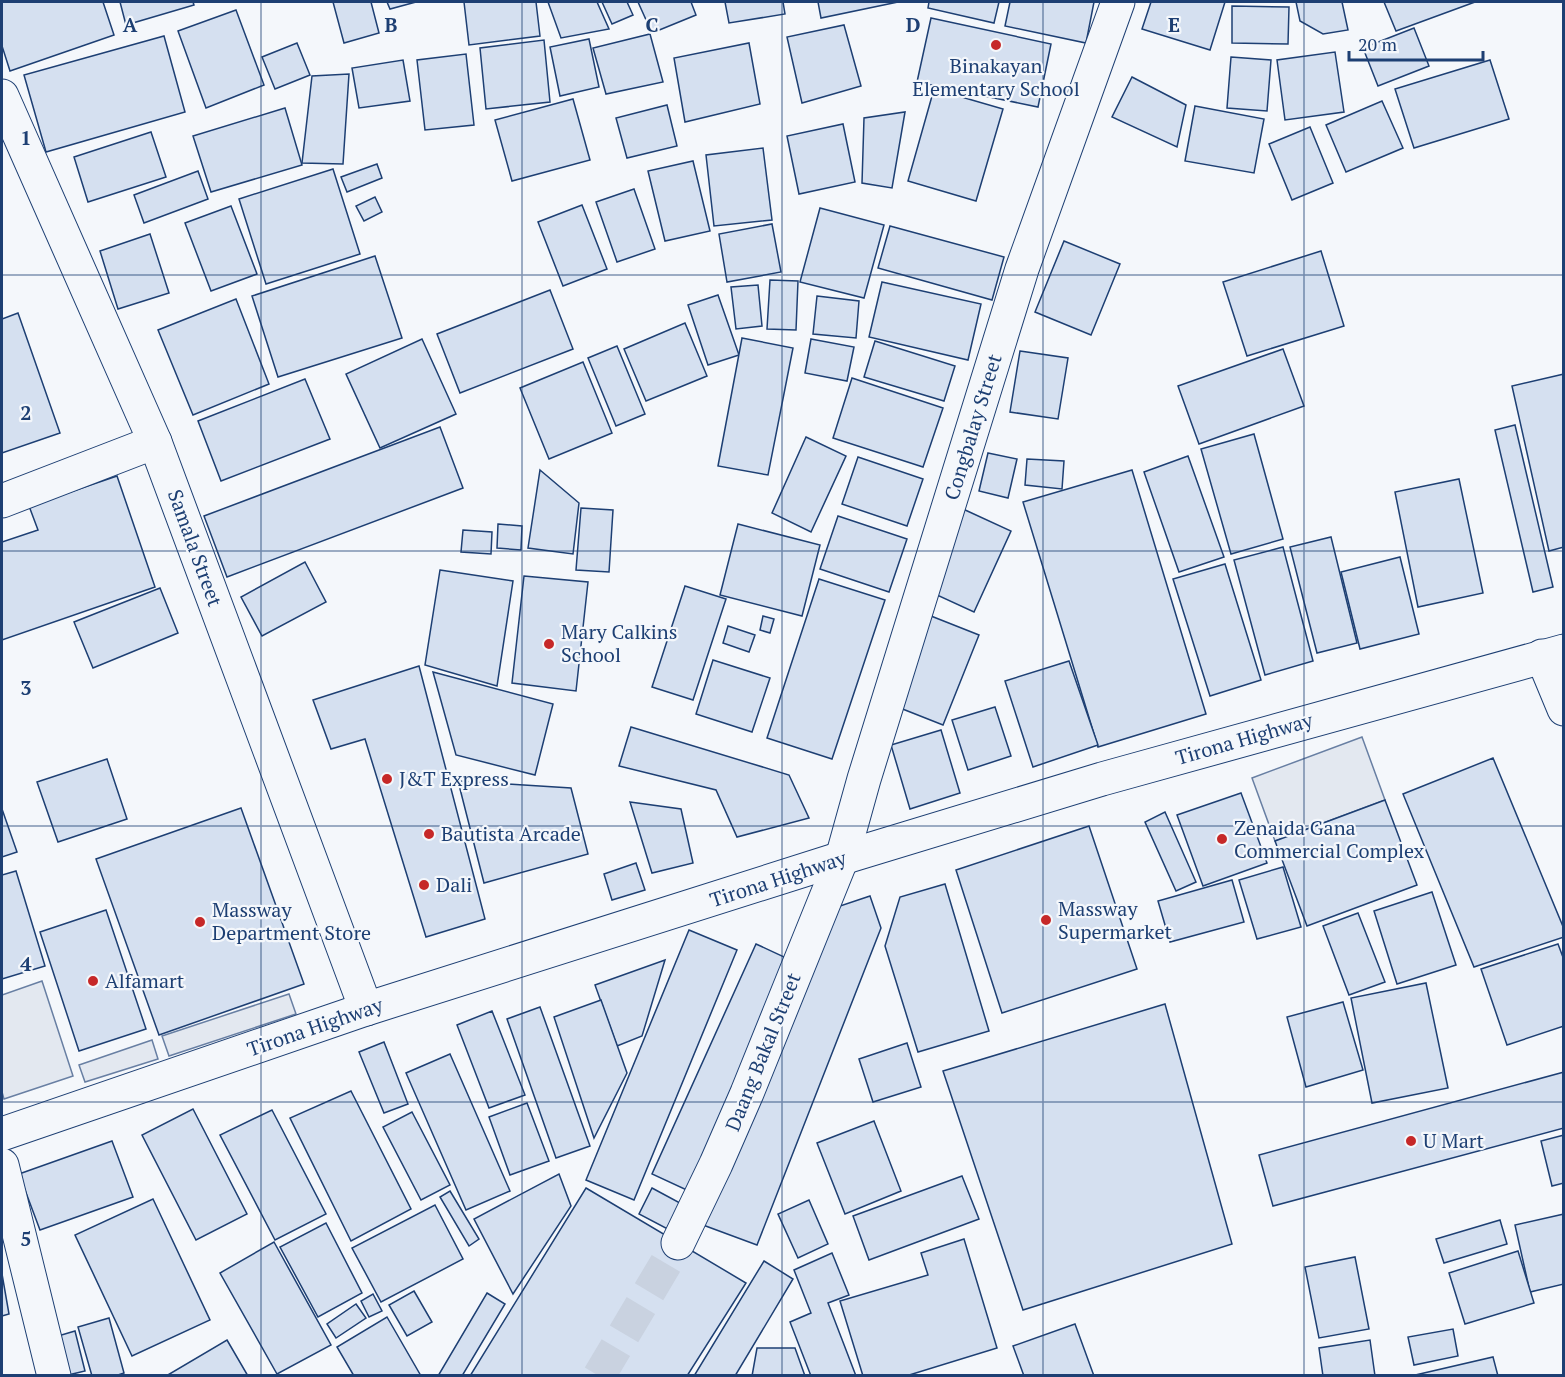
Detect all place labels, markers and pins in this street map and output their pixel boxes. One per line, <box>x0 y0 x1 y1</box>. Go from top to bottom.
marker: Binakayan Elementary School <box>989 38 1003 52</box>
place label: Binakayan Elementary School <box>912 52 1080 102</box>
place label: Mary Calkins School <box>561 618 677 668</box>
marker: Mary Calkins School <box>542 637 556 651</box>
place label: J&T Express <box>399 765 509 792</box>
marker: J&T Express <box>380 772 394 786</box>
place label: Zenaida Gana Commercial Complex <box>1234 814 1425 864</box>
place label: Bautista Arcade <box>441 820 581 847</box>
marker: Bautista Arcade <box>422 827 436 841</box>
marker: Zenaida Gana Commercial Complex <box>1215 832 1229 846</box>
place label: Dali <box>436 871 472 898</box>
marker: Dali <box>417 878 431 892</box>
place label: Massway Supermarket <box>1058 895 1172 945</box>
place label: Massway Department Store <box>212 896 371 946</box>
marker: Massway Supermarket <box>1039 913 1053 927</box>
marker: Massway Department Store <box>193 915 207 929</box>
place label: Alfamart <box>105 967 185 994</box>
marker: Alfamart <box>86 974 100 988</box>
place label: U Mart <box>1423 1127 1484 1154</box>
marker: U Mart <box>1404 1134 1418 1148</box>

